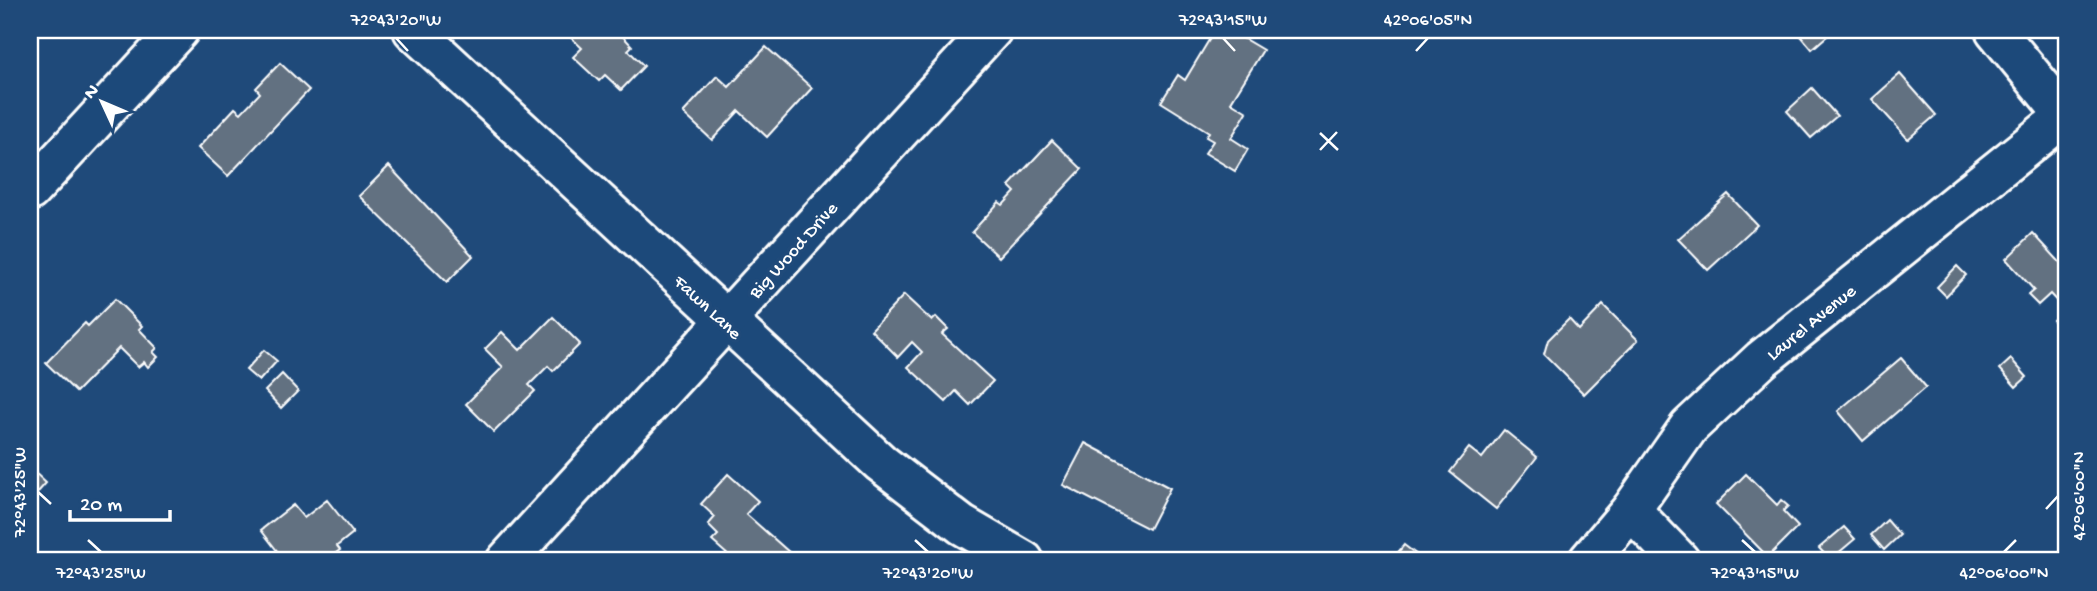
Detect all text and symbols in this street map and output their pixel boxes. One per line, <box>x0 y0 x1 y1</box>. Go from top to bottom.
text: 72°43'20"W <box>350 11 441 32</box>
text: 72°43'15"W <box>1178 11 1267 32</box>
text: 42°06'05"N <box>1384 11 1472 32</box>
north arrow <box>66 66 136 136</box>
text: N <box>80 80 105 105</box>
street label: Big Wood Drive <box>745 198 844 305</box>
street label: Fawn Lane <box>667 271 746 346</box>
street label: Laurel Avenue <box>1763 280 1862 367</box>
text: 72°43'25"W <box>11 447 32 538</box>
text: 42°06'00"N <box>2070 451 2091 541</box>
scale bar <box>70 479 170 523</box>
text: 20 m <box>80 494 122 519</box>
text: 72°43'25"W <box>55 564 146 585</box>
text: 72°43'20"W <box>882 564 973 585</box>
text: 72°43'15"W <box>1710 564 1799 585</box>
text: 42°06'00"N <box>1959 564 2049 585</box>

